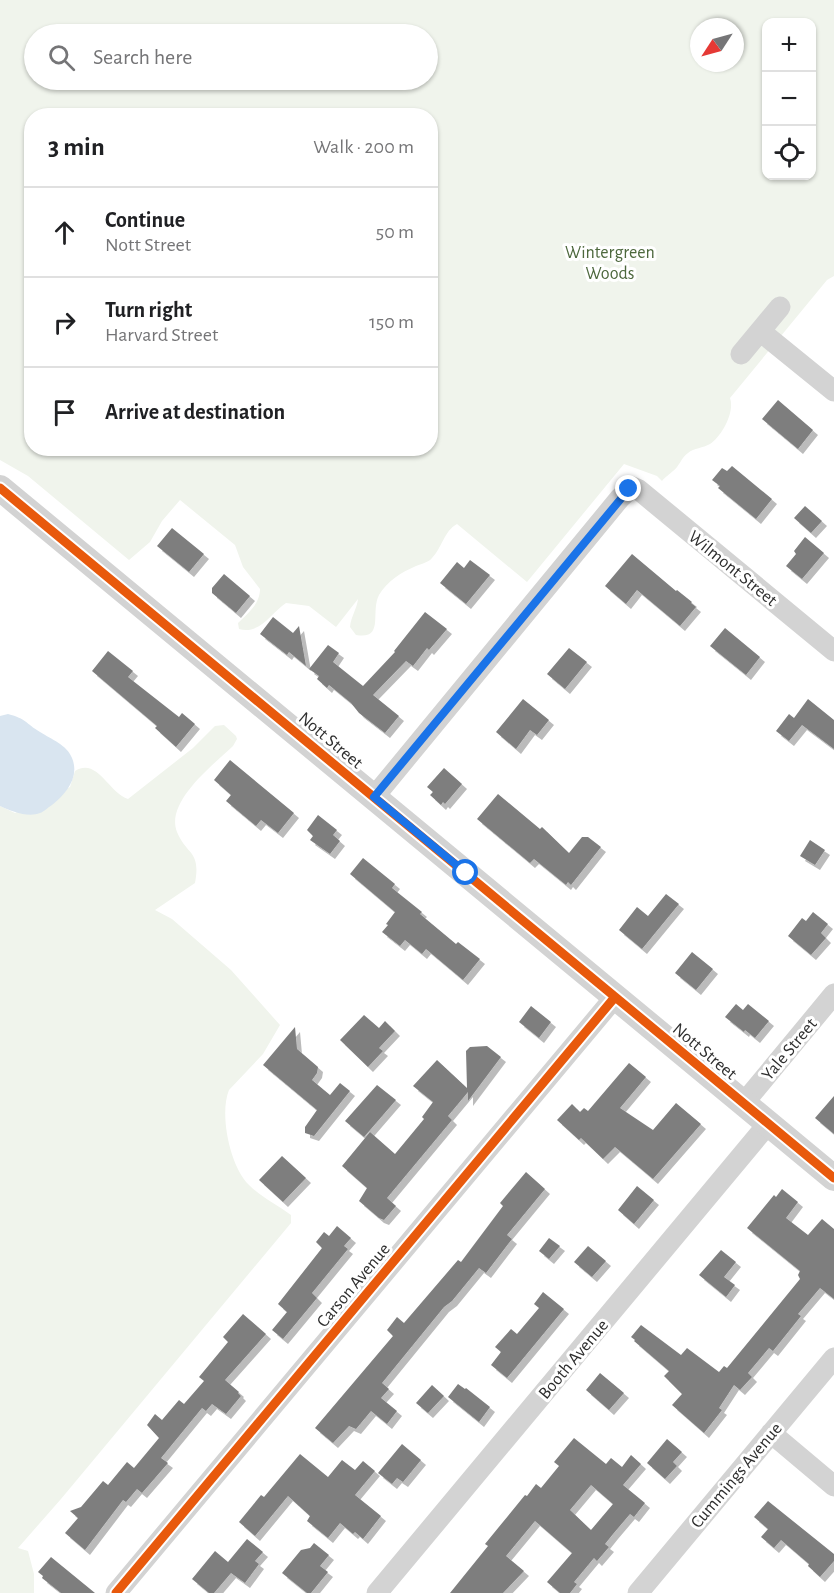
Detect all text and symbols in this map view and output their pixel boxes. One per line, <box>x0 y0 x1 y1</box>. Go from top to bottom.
north arrow <box>690 18 744 72</box>
map controls <box>762 18 816 180</box>
button: + <box>762 18 816 72</box>
search box <box>24 24 438 90</box>
icon: search <box>45 41 78 74</box>
text: Search here <box>93 46 192 68</box>
button: − <box>762 72 816 126</box>
button: locate <box>762 126 816 180</box>
text: 3 min <box>48 134 105 160</box>
text: Walk · 200 m <box>313 137 414 157</box>
text: Continue <box>105 209 185 231</box>
icon: ahead <box>48 216 81 249</box>
text: 50 m <box>376 222 414 242</box>
text: Nott Street <box>105 235 191 255</box>
park label: Wintergreen Woods <box>565 244 655 283</box>
text: Turn right <box>105 299 192 321</box>
icon: right <box>48 306 81 339</box>
text: 150 m <box>369 312 414 332</box>
text: Harvard Street <box>105 325 218 345</box>
icon: arrive <box>48 396 81 429</box>
text: Arrive at destination <box>105 401 285 423</box>
route end <box>615 475 641 501</box>
street label: Wilmont Street <box>685 528 780 610</box>
street label: Nott Street <box>295 709 366 773</box>
route start <box>452 859 478 885</box>
street label: Yale Street <box>759 1015 821 1084</box>
street label: Nott Street <box>669 1020 740 1084</box>
street label: Carson Avenue <box>314 1240 394 1331</box>
street label: Booth Avenue <box>535 1316 612 1403</box>
street label: Cummings Avenue <box>688 1420 786 1532</box>

